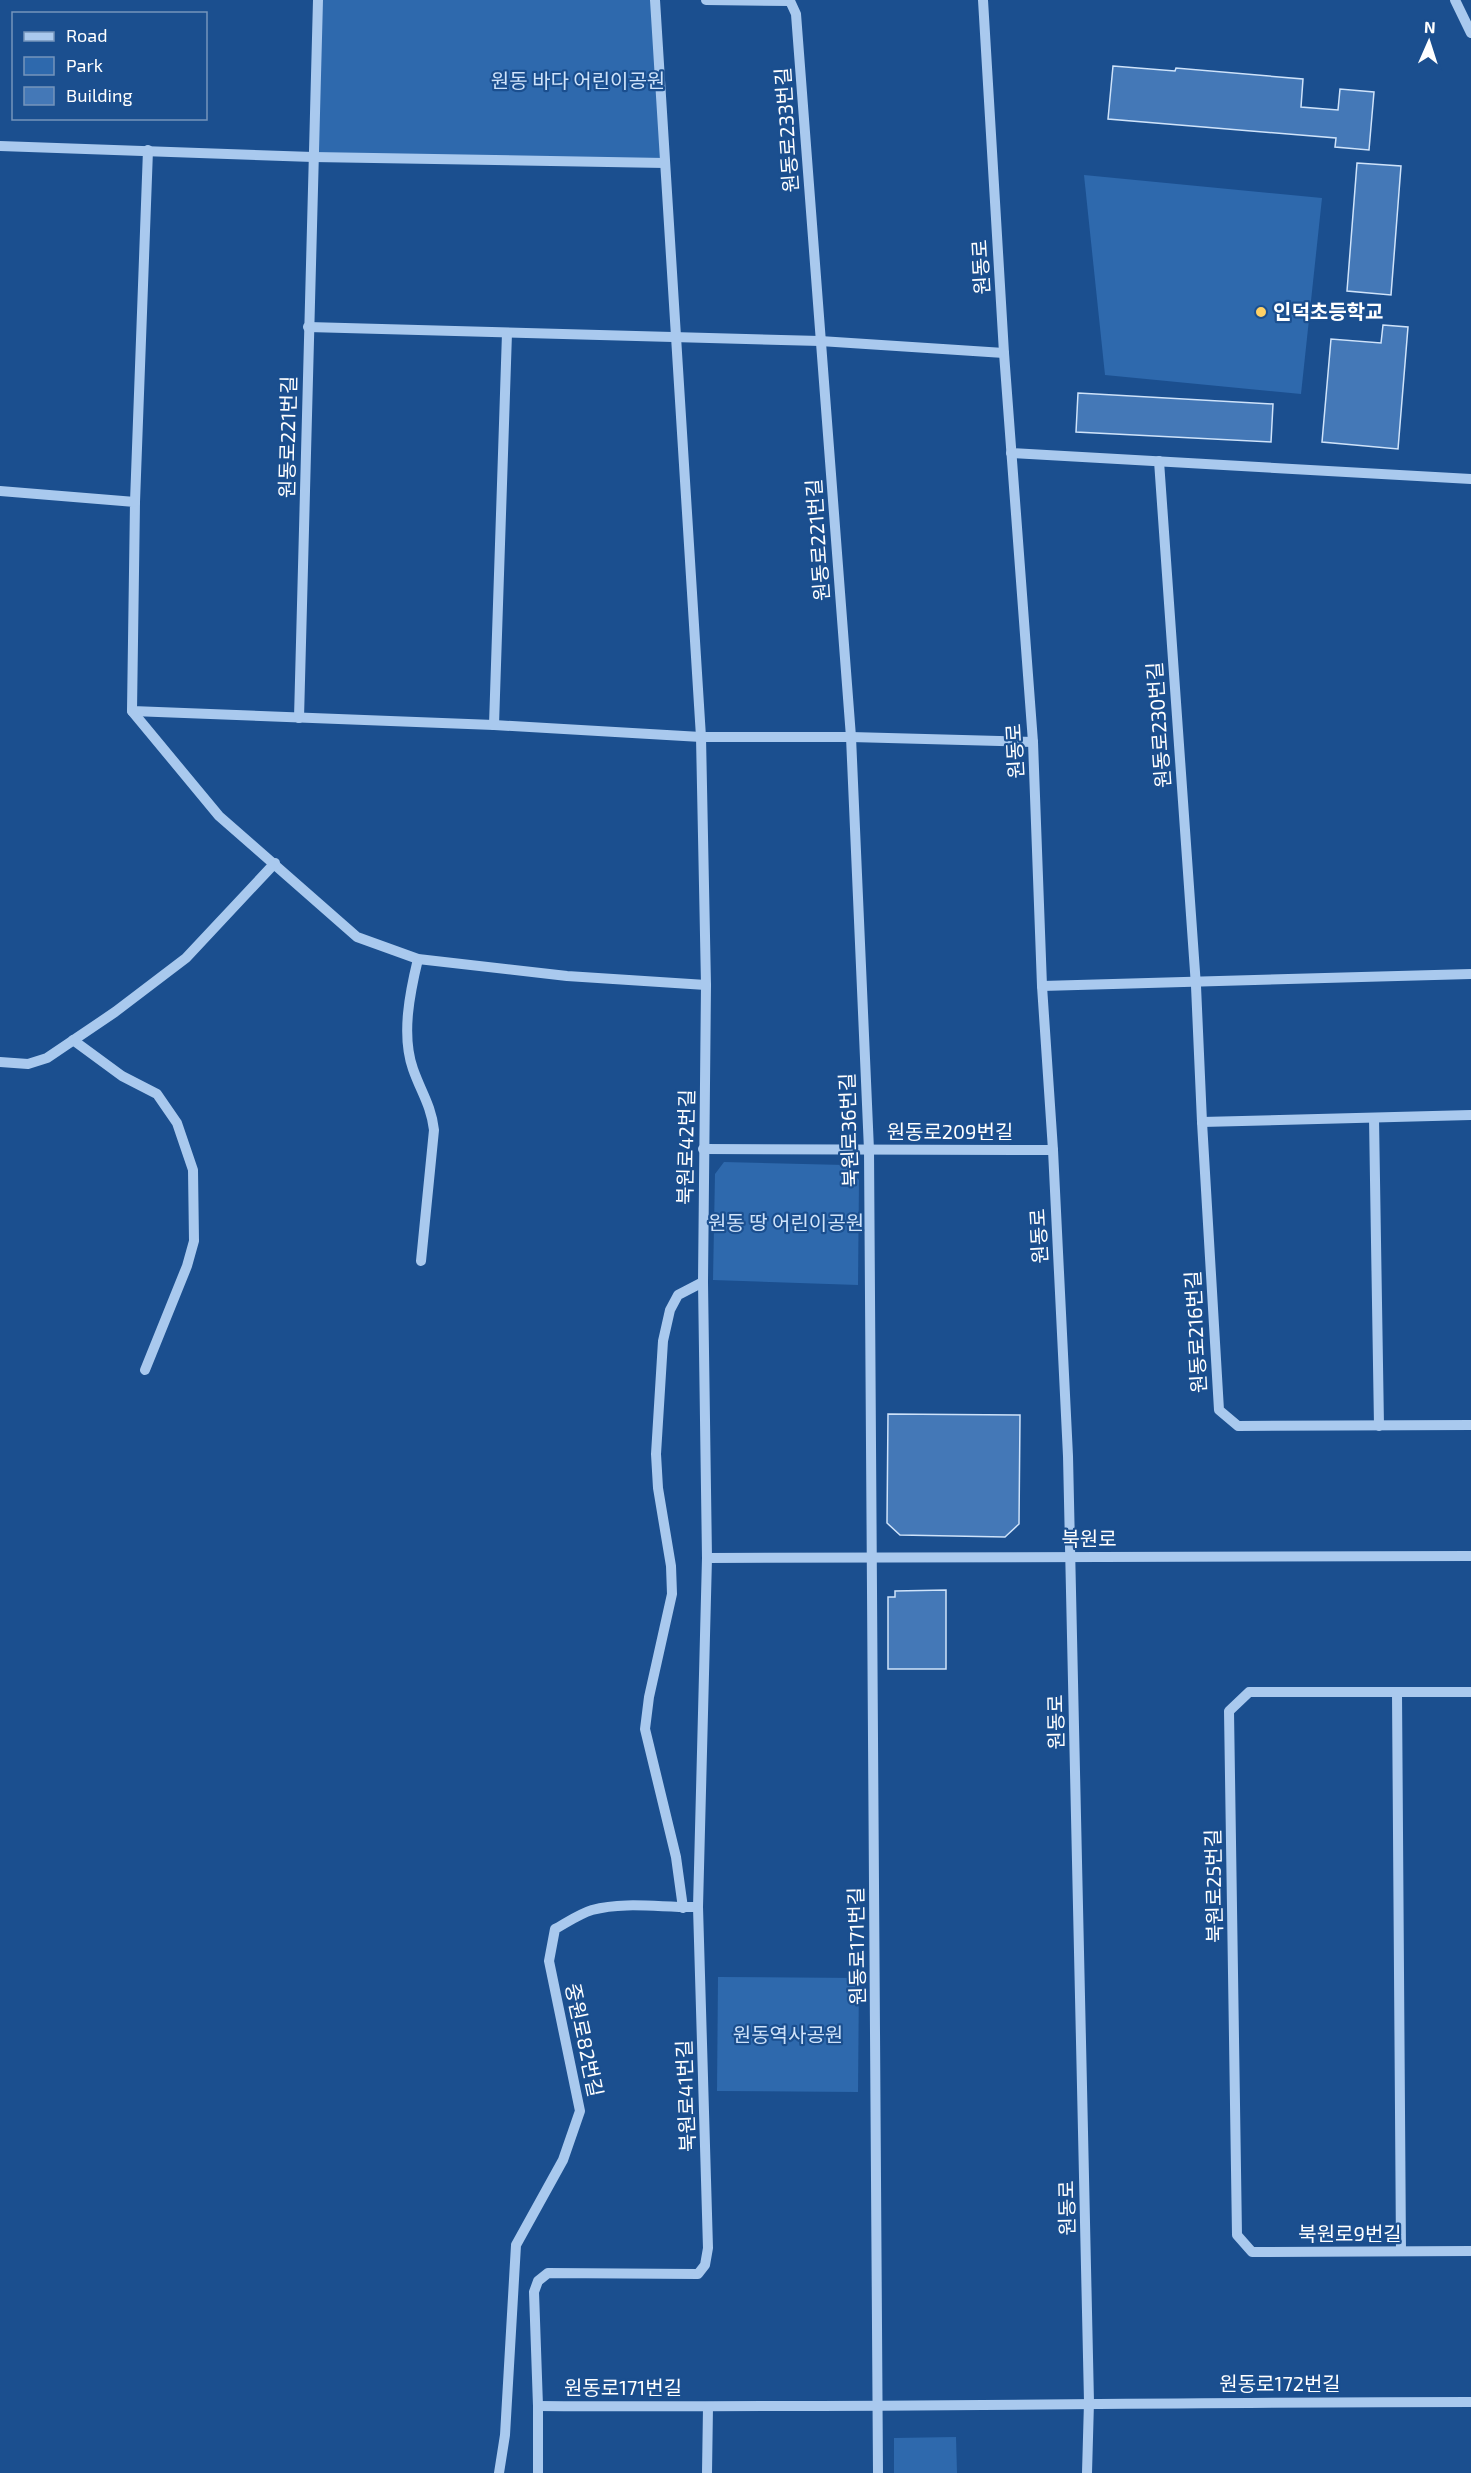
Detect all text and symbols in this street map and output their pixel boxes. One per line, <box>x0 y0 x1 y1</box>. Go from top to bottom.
legend <box>12 12 207 120</box>
north arrow <box>1399 12 1459 72</box>
text: N <box>1424 17 1436 36</box>
text: Road <box>66 24 107 46</box>
text: Park <box>66 54 103 76</box>
street label: 원동로233번길 <box>770 67 802 193</box>
park label: 원동 바다 어린이공원 <box>491 68 665 92</box>
text: Building <box>66 84 133 106</box>
street label: 원동로 <box>967 239 993 295</box>
place label: 인덕초등학교 <box>1273 299 1383 323</box>
marker: 인덕초등학교 <box>1254 305 1268 319</box>
street label: 원동로221번길 <box>274 376 300 498</box>
street label: 원동로221번길 <box>801 478 833 602</box>
street label: 원동로230번길 <box>1142 661 1174 789</box>
street label: 원동로 <box>1001 723 1027 779</box>
street label: 북원로36번길 <box>834 1072 862 1188</box>
street label: 북원로42번길 <box>672 1089 698 1205</box>
street label: 원동로209번길 <box>887 1119 1013 1143</box>
street label: 원동로 <box>1025 1208 1051 1264</box>
park label: 원동 땅 어린이공원 <box>708 1210 864 1234</box>
street label: 원동로216번길 <box>1180 1270 1210 1394</box>
street label: 북원로 <box>1061 1526 1117 1550</box>
street label: 원동로 <box>1043 1694 1067 1750</box>
street label: 북원로25번길 <box>1200 1829 1226 1943</box>
street label: 원동로171번길 <box>843 1887 869 2005</box>
street label: 중원로82번길 <box>561 1981 609 2099</box>
park label: 원동역사공원 <box>733 2022 843 2046</box>
street label: 북원로41번길 <box>671 2040 699 2153</box>
street label: 원동로 <box>1054 2180 1078 2236</box>
street label: 북원로9번길 <box>1298 2221 1402 2245</box>
street label: 원동로172번길 <box>1219 2371 1341 2395</box>
street label: 원동로171번길 <box>564 2375 682 2399</box>

